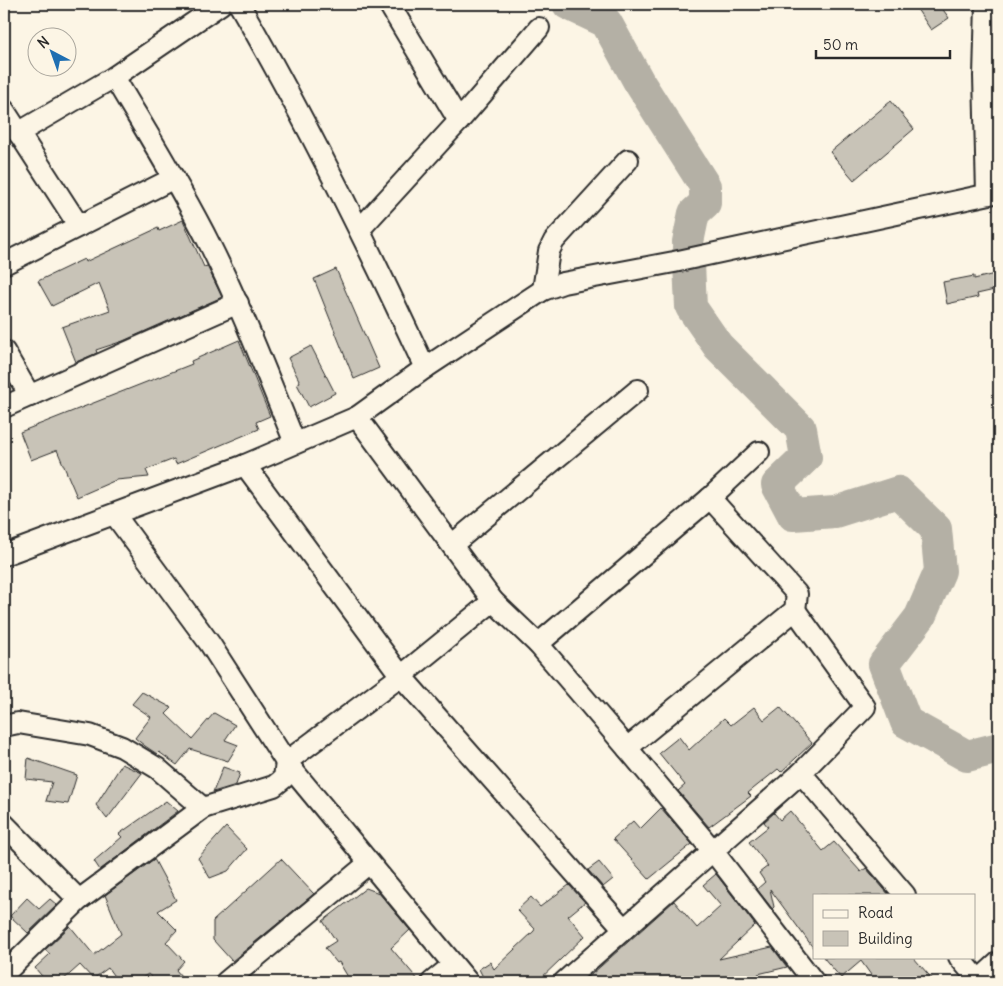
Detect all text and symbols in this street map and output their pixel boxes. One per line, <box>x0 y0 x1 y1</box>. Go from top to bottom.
north arrow <box>28 28 78 78</box>
scale bar <box>816 28 949 60</box>
text: N <box>34 32 53 52</box>
text: 50 m <box>823 35 858 54</box>
legend <box>813 894 976 958</box>
text: Road <box>858 903 893 922</box>
text: Building <box>858 929 913 948</box>

